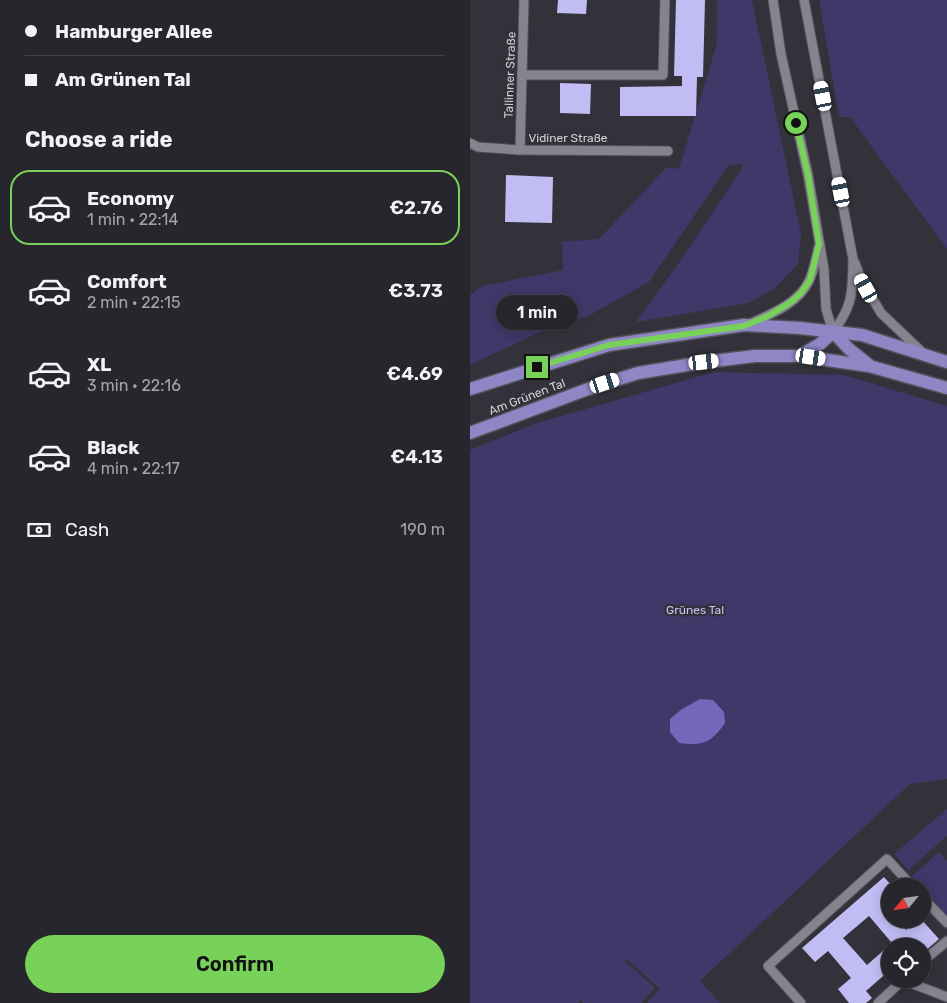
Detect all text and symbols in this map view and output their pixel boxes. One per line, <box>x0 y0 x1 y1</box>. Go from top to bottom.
text: Hamburger Allee <box>55 20 213 43</box>
street label: Tallinner Straße <box>501 31 519 119</box>
text: Am Grünen Tal <box>55 68 191 91</box>
car <box>812 80 833 112</box>
route start <box>785 112 807 134</box>
text: Choose a ride <box>25 126 172 153</box>
street label: Vidiner Straße <box>528 131 608 145</box>
car <box>830 176 851 208</box>
icon: car <box>27 185 72 230</box>
text: Economy <box>87 187 174 210</box>
text: €2.76 <box>389 196 443 219</box>
text: 1 min · 22:14 <box>87 210 178 229</box>
icon: car <box>27 268 72 313</box>
text: Comfort <box>87 270 167 293</box>
car <box>852 271 879 305</box>
text: €3.73 <box>389 279 443 302</box>
text: 2 min · 22:15 <box>87 293 180 312</box>
callout: 1 min <box>496 294 578 330</box>
text: 1 min <box>517 303 557 322</box>
car <box>795 347 826 367</box>
icon: car <box>27 351 72 396</box>
text: XL <box>87 353 111 376</box>
car <box>688 353 719 371</box>
route end <box>526 356 548 378</box>
text: €4.69 <box>387 362 443 385</box>
car <box>588 371 621 395</box>
text: 3 min · 22:16 <box>87 376 181 395</box>
street label: Am Grünen Tal <box>487 376 567 418</box>
icon: car <box>27 434 72 479</box>
text: Black <box>87 436 139 459</box>
text: €4.13 <box>390 445 443 468</box>
text: 4 min · 22:17 <box>87 459 180 478</box>
icon: cash <box>25 516 53 544</box>
text: Cash <box>65 518 109 541</box>
text: 190 m <box>400 520 445 539</box>
park label: Grünes Tal <box>666 603 724 617</box>
north arrow <box>881 878 931 928</box>
map controls <box>881 878 931 988</box>
button: Confirm <box>25 935 445 993</box>
button: locate <box>881 938 931 988</box>

